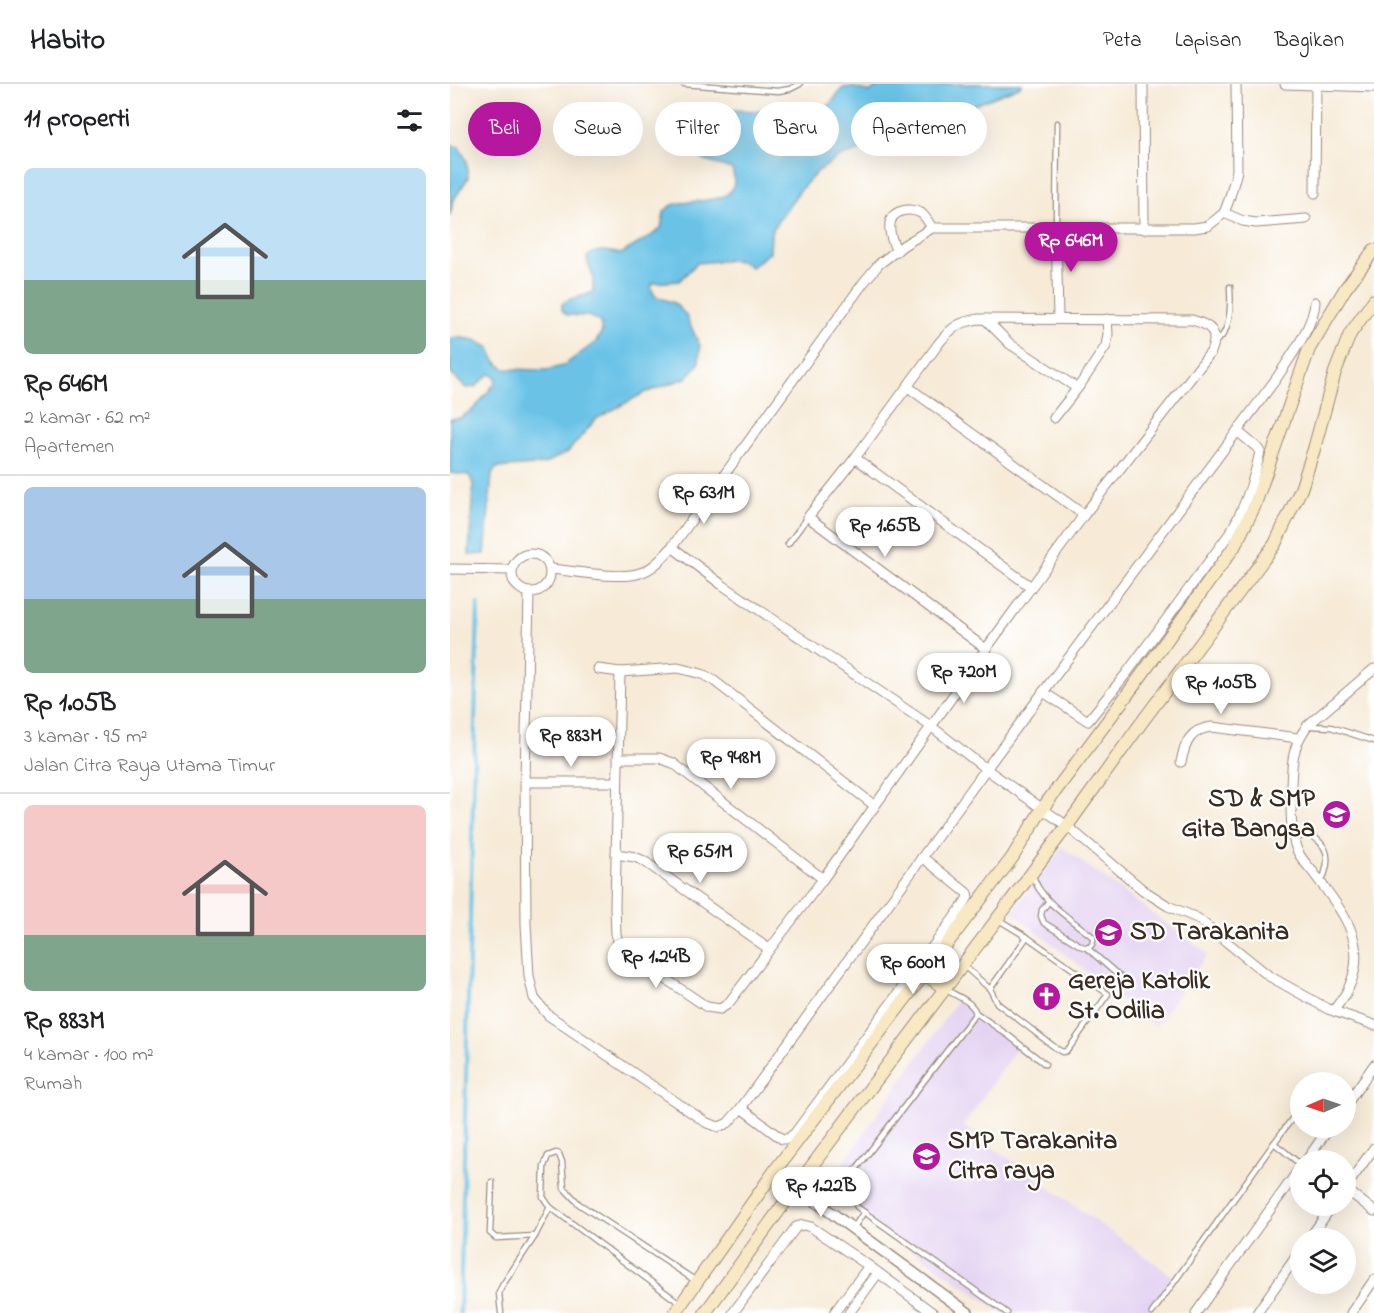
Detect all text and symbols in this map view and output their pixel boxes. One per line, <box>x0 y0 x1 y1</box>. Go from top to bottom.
text: Habito <box>30 21 105 62</box>
text: Peta <box>1103 26 1142 56</box>
text: Lapisan <box>1175 26 1241 56</box>
text: Bagikan <box>1274 26 1344 56</box>
text: 11 properti <box>24 101 130 139</box>
chip: Beli <box>468 102 541 156</box>
chip: Sewa <box>553 102 643 156</box>
chip: Filter <box>655 102 741 156</box>
chip: Baru <box>753 102 839 156</box>
chip: Apartemen <box>851 102 987 156</box>
icon: filters <box>393 104 426 137</box>
icon: home <box>171 207 279 315</box>
pin: Rp 646M <box>1016 222 1126 273</box>
text: Rp 646M <box>1039 227 1103 256</box>
text: Rp 646M <box>24 366 108 404</box>
text: 2 kamar · 62 m² <box>24 404 150 433</box>
text: Apartemen <box>24 433 114 462</box>
pin: Rp 631M <box>649 474 759 525</box>
text: Rp 631M <box>673 479 735 508</box>
pin: Rp 1.65B <box>823 507 947 558</box>
text: Rp 1.65B <box>849 512 921 541</box>
icon: home <box>171 526 279 634</box>
pin: Rp 720M <box>909 653 1019 704</box>
text: Rp 720M <box>931 658 997 687</box>
pin: Rp 1.05B <box>1159 664 1283 715</box>
text: Rp 1.05B <box>1186 669 1256 698</box>
text: Rp 1.05B <box>24 685 116 723</box>
pin: Rp 883M <box>516 717 626 768</box>
text: Rp 883M <box>540 722 602 751</box>
text: 3 kamar · 95 m² <box>24 723 148 752</box>
pin: Rp 948M <box>676 739 786 790</box>
text: Rp 948M <box>701 744 761 773</box>
text: Jalan Citra Raya Utama Timur <box>24 752 275 781</box>
place label: SD & SMP Gita Bangsa <box>1181 781 1315 850</box>
school or university icon: SD & SMP Gita Bangsa <box>1320 799 1352 831</box>
pin: Rp 651M <box>645 833 755 884</box>
text: Rp 651M <box>667 838 733 867</box>
icon: home <box>171 844 279 952</box>
place label: SD Tarakanita <box>1130 914 1289 952</box>
school or university icon: SD Tarakanita <box>1093 917 1125 949</box>
pin: Rp 1.24B <box>594 938 718 989</box>
text: Rp 1.24B <box>621 943 691 972</box>
pin: Rp 600M <box>858 944 968 995</box>
text: Rp 600M <box>880 949 946 978</box>
place label: Gereja Katolik St. Odilia <box>1068 963 1211 1031</box>
church icon: Gereja Katolik St. Odilia <box>1031 981 1063 1013</box>
text: Rp 883M <box>24 1003 105 1041</box>
text: 4 kamar · 100 m² <box>24 1041 154 1070</box>
text: Rumah <box>24 1070 82 1099</box>
north arrow <box>1290 1072 1356 1138</box>
map controls <box>1290 1072 1356 1294</box>
place label: SMP Tarakanita Citra raya <box>948 1123 1117 1191</box>
school or university icon: SMP Tarakanita Citra raya <box>911 1141 943 1173</box>
button: locate <box>1290 1150 1356 1216</box>
pin: Rp 1.22B <box>759 1167 883 1218</box>
text: Rp 1.22B <box>786 1172 856 1201</box>
button: layers <box>1290 1228 1356 1294</box>

